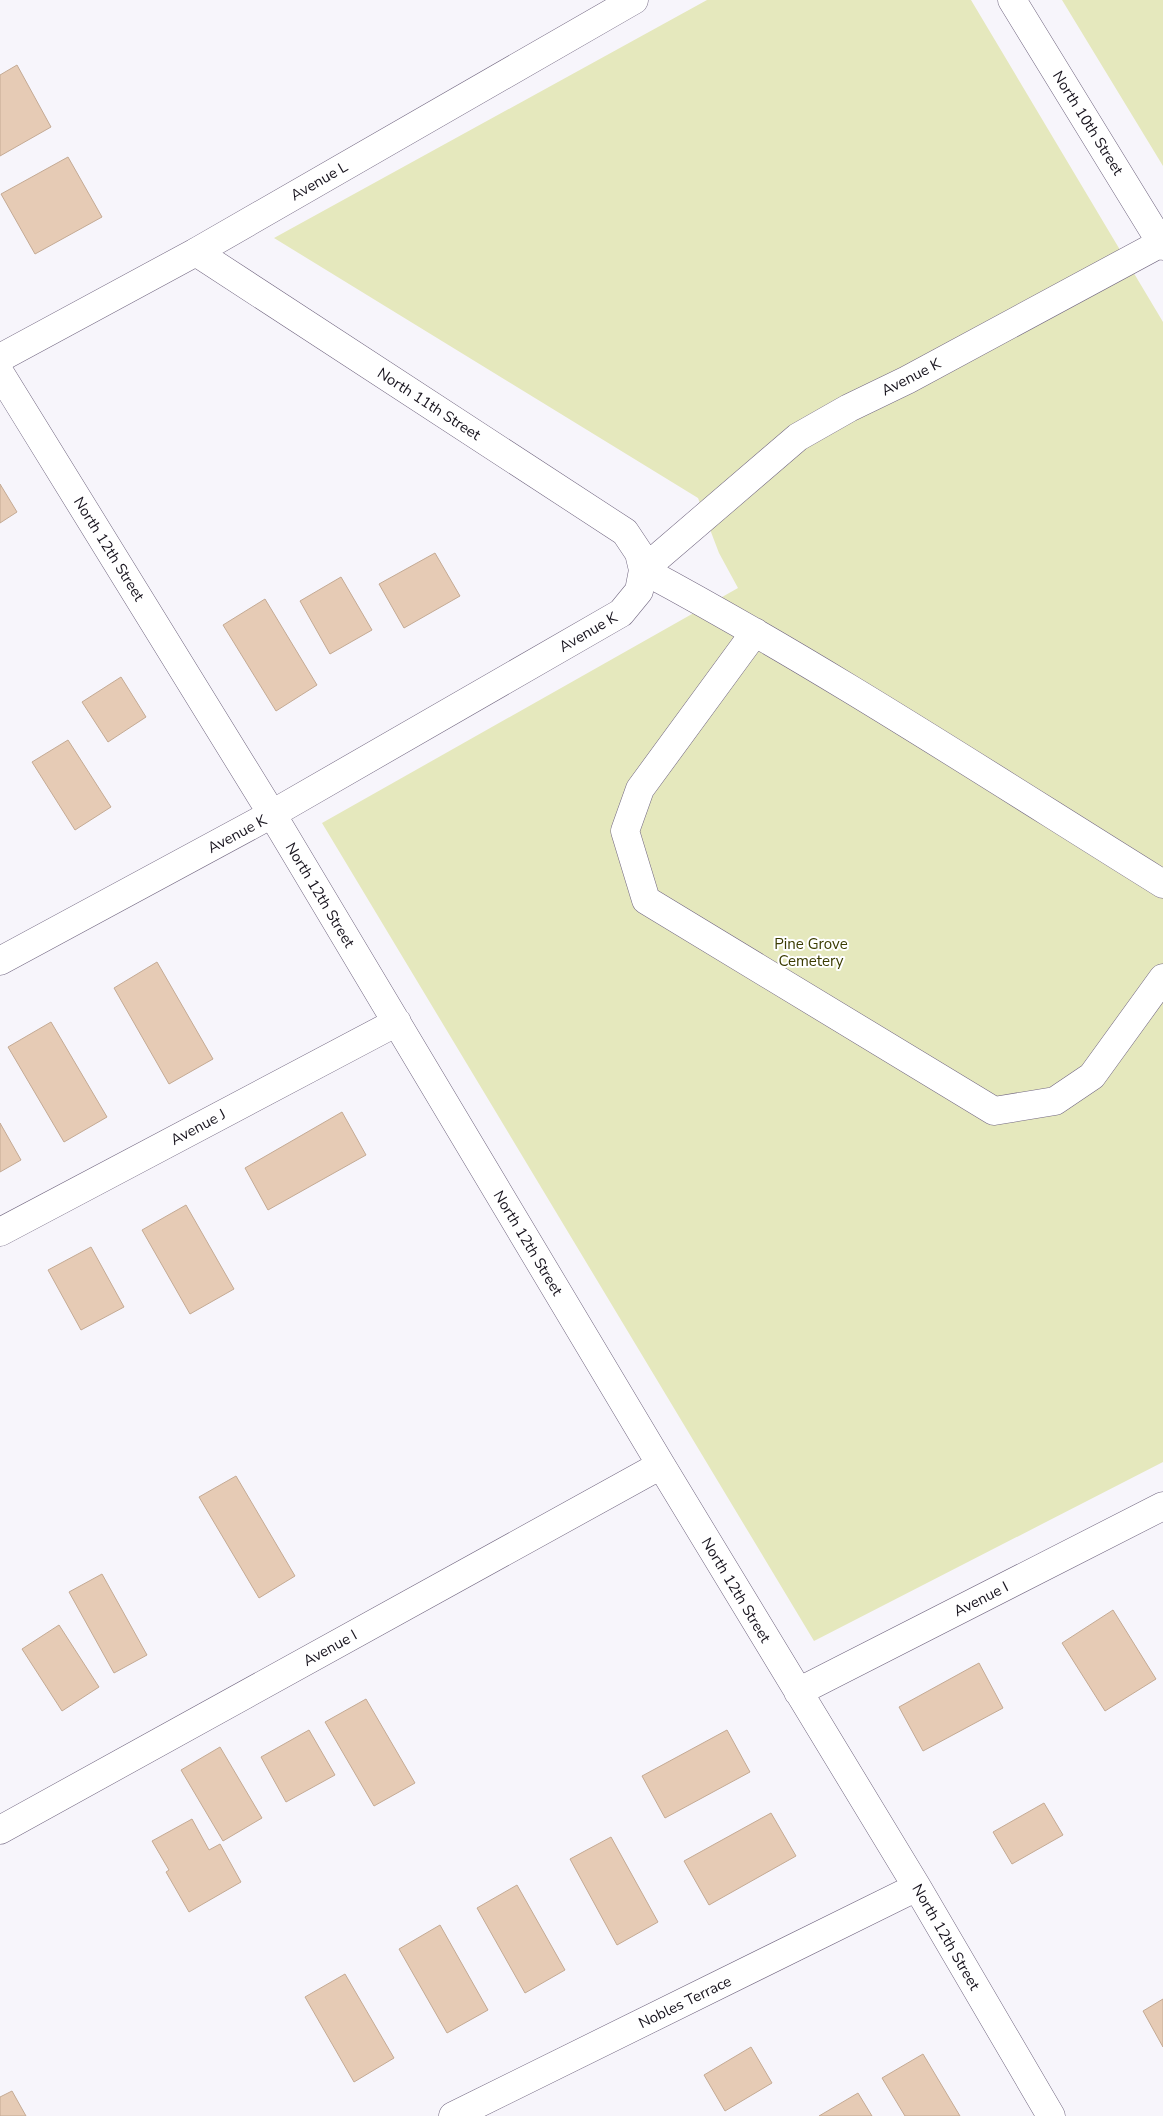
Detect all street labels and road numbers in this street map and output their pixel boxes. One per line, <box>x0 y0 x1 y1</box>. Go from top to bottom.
street label: North 10th Street <box>1048 67 1129 180</box>
street label: Avenue L <box>287 157 351 205</box>
street label: Avenue K <box>878 353 945 401</box>
street label: North 11th Street <box>373 363 485 445</box>
street label: North 12th Street <box>69 493 150 606</box>
street label: Avenue K <box>555 607 621 657</box>
street label: Avenue K <box>204 810 271 858</box>
street label: North 12th Street <box>281 839 360 952</box>
street label: Avenue J <box>167 1104 229 1150</box>
street label: North 12th Street <box>489 1187 568 1300</box>
street label: North 12th Street <box>697 1534 776 1647</box>
street label: Avenue I <box>950 1577 1012 1621</box>
street label: Avenue I <box>299 1625 361 1671</box>
street label: North 12th Street <box>907 1880 985 1994</box>
street label: Nobles Terrace <box>635 1971 735 2033</box>

